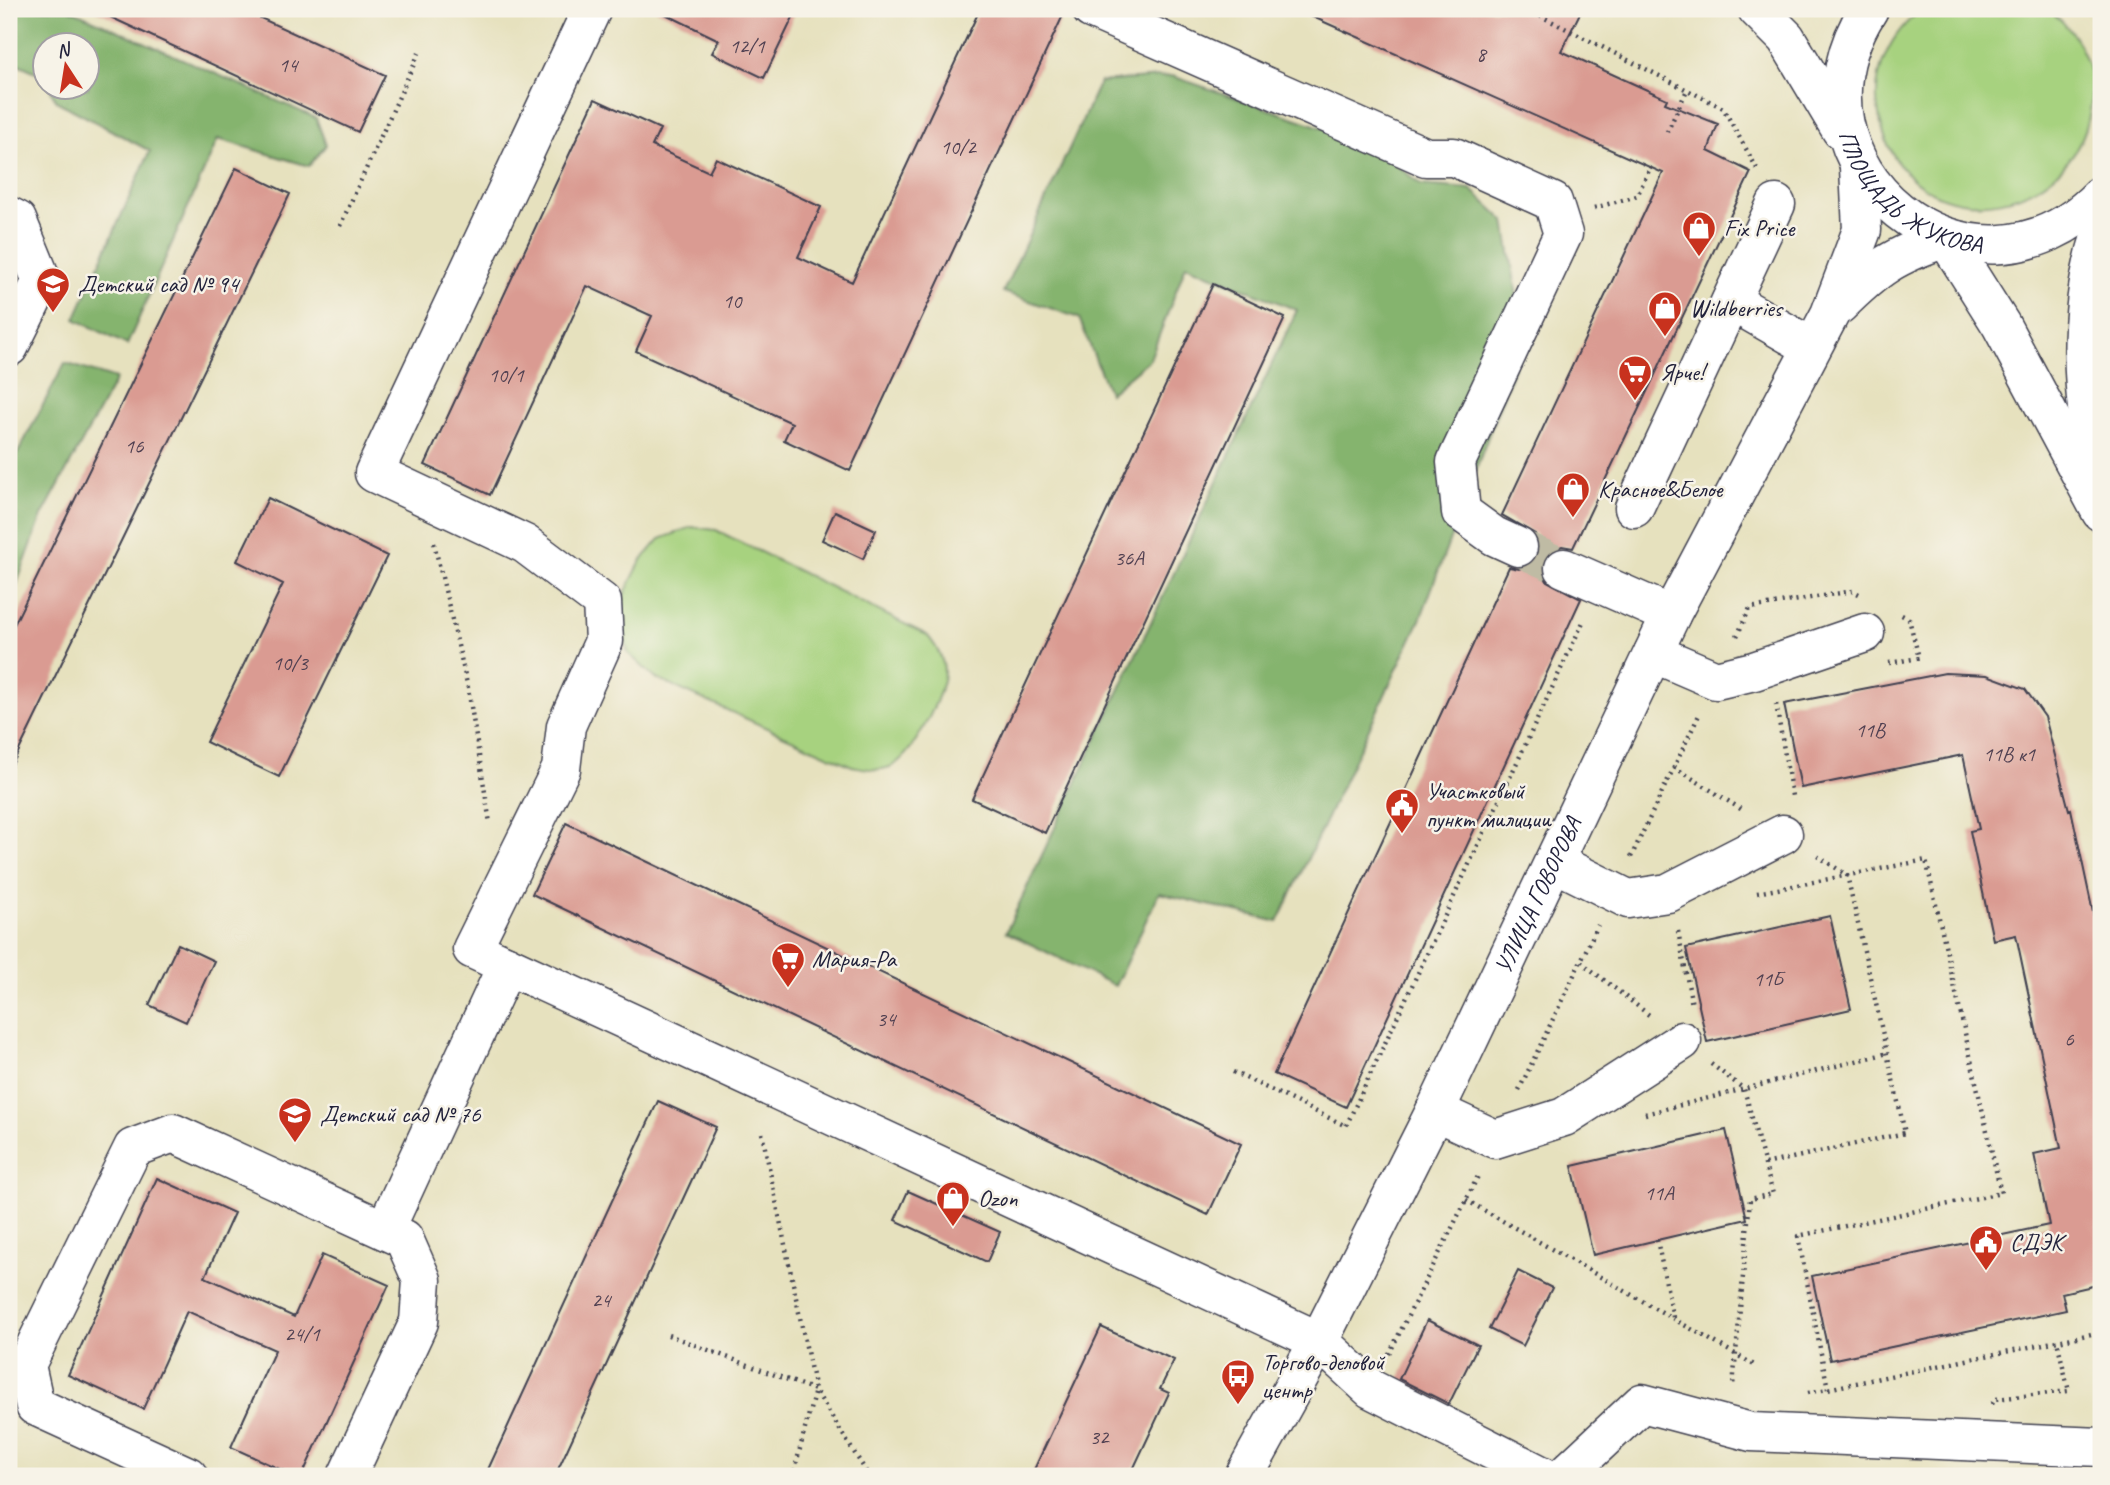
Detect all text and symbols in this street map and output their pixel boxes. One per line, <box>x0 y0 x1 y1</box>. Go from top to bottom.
north arrow <box>32 32 102 102</box>
house number: 12/1 <box>729 33 766 59</box>
text: N <box>54 37 74 63</box>
house number: 8 <box>1476 41 1488 67</box>
house number: 14 <box>279 52 300 78</box>
street label: ПЛОЩАДЬ ЖУКОВА <box>1832 127 1985 259</box>
house number: 10/2 <box>940 134 977 160</box>
shop icon: Fix Price <box>1680 209 1718 258</box>
place label: Fix Price <box>1724 213 1797 243</box>
school or university icon: Детский сад № 94 <box>34 265 72 314</box>
place label: Детский сад № 94 <box>78 269 241 299</box>
house number: 10 <box>723 288 743 314</box>
shop icon: Wildberries <box>1646 289 1684 338</box>
place label: Wildberries <box>1690 293 1784 323</box>
supermarket icon: Ярче! <box>1616 353 1654 402</box>
place label: Ярче! <box>1660 357 1709 387</box>
house number: 10/1 <box>488 362 525 388</box>
house number: 16 <box>125 433 144 459</box>
shop icon: Красное&Белое <box>1554 470 1592 519</box>
place label: Красное&Белое <box>1598 474 1724 504</box>
house number: 36А <box>1114 545 1145 571</box>
house number: 10/3 <box>272 650 309 676</box>
house number: 11В <box>1855 717 1887 743</box>
house number: 11В к1 <box>1983 741 2037 767</box>
place label: Участковый пункт милиции <box>1426 776 1552 834</box>
public building icon: Участковый пункт милиции <box>1383 786 1421 835</box>
street label: УЛИЦА ГОВОРОВА <box>1488 811 1588 978</box>
supermarket icon: Мария-Ра <box>769 940 807 989</box>
place label: Мария-Ра <box>812 944 897 974</box>
house number: 11Б <box>1753 966 1786 992</box>
house number: 34 <box>877 1006 898 1032</box>
house number: 6 <box>2064 1026 2074 1052</box>
school or university icon: Детский сад № 76 <box>276 1095 314 1144</box>
place label: Детский сад № 76 <box>320 1099 482 1129</box>
shop icon: Ozon <box>934 1179 972 1228</box>
house number: 11А <box>1644 1180 1675 1206</box>
place label: Ozon <box>978 1183 1018 1213</box>
public building icon: СДЭК <box>1967 1223 2005 1272</box>
place label: СДЭК <box>2010 1227 2068 1257</box>
house number: 24 <box>592 1287 613 1313</box>
house number: 24/1 <box>284 1321 321 1347</box>
place label: Торгово-деловой центр <box>1262 1347 1386 1405</box>
bus stop icon: Торгово-деловой центр <box>1219 1357 1257 1406</box>
house number: 32 <box>1090 1424 1110 1450</box>

